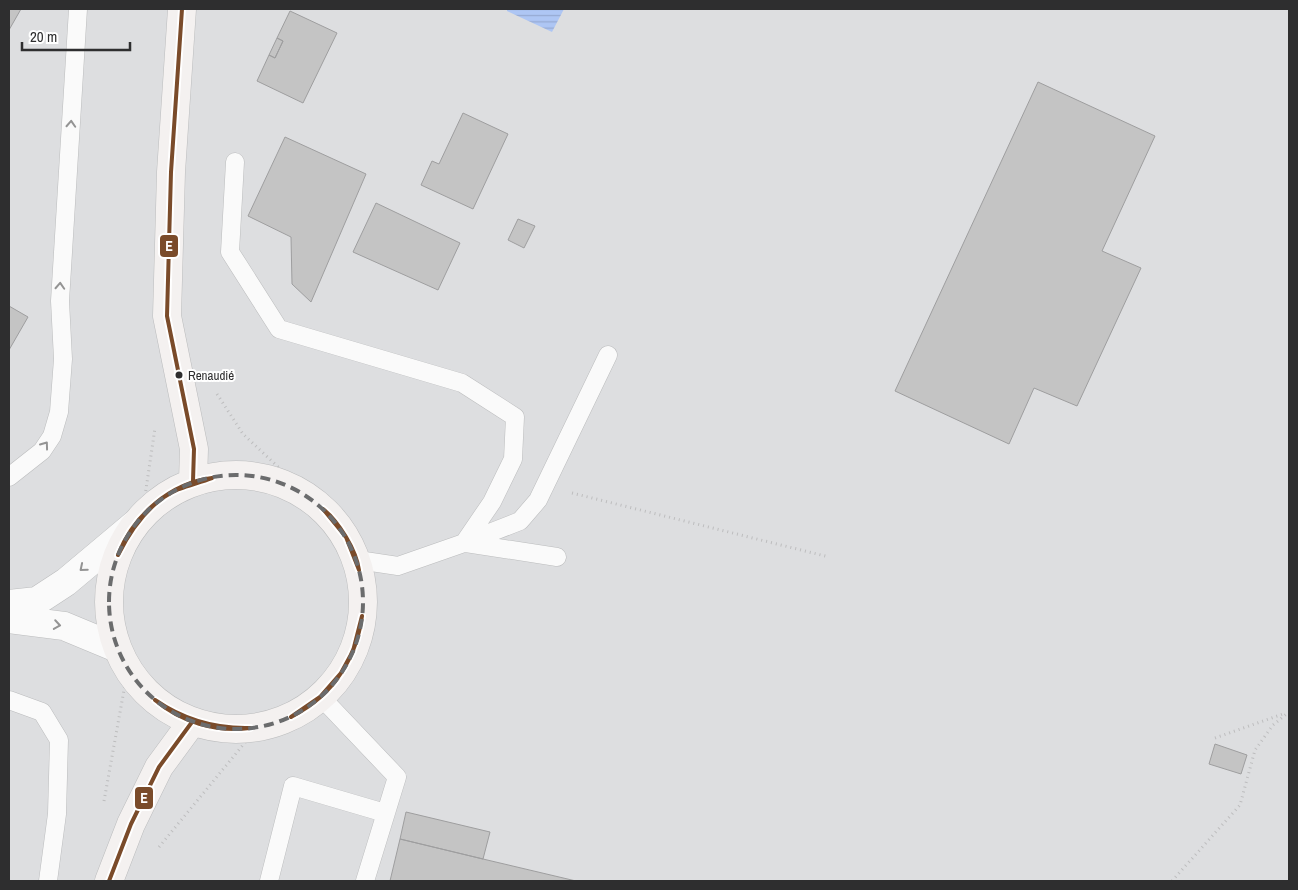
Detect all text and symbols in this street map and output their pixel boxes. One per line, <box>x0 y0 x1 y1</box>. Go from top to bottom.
scale bar <box>22 20 130 52</box>
text: 20 m <box>30 26 57 47</box>
one-way arrow <box>65 120 76 128</box>
line badge: E <box>159 234 179 258</box>
text: E <box>165 237 173 255</box>
one-way arrow <box>55 282 66 290</box>
place label: Renaudié <box>188 367 234 384</box>
marker: Renaudié <box>174 370 184 380</box>
one-way arrow <box>39 441 48 451</box>
one-way arrow <box>80 562 89 571</box>
one-way arrow <box>53 620 61 630</box>
line badge: E <box>134 786 154 810</box>
text: E <box>140 789 148 807</box>

